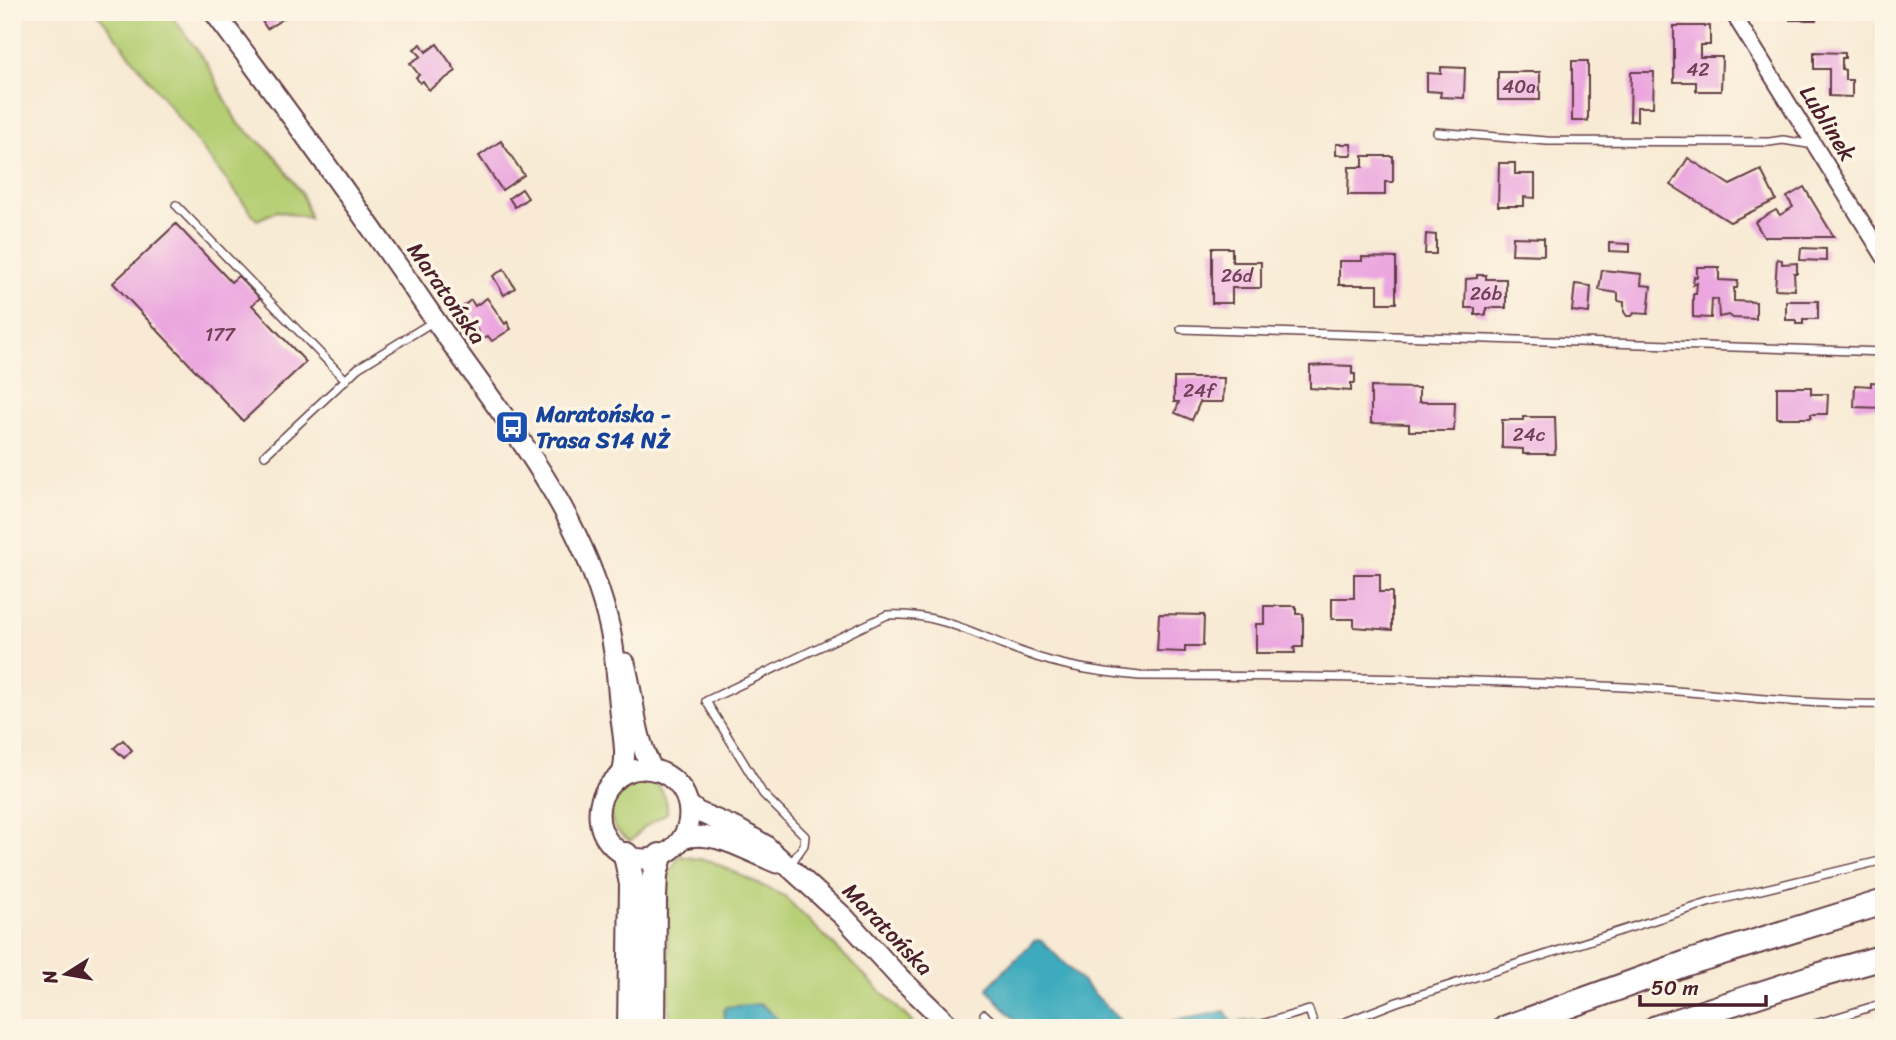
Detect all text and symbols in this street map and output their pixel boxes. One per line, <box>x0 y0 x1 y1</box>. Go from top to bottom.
house number: 42 <box>1687 53 1709 86</box>
house number: 40a <box>1502 70 1536 103</box>
street label: Lublinek <box>1788 77 1868 171</box>
street label: Maratońska <box>396 233 497 354</box>
house number: 26d <box>1221 259 1255 292</box>
house number: 26b <box>1470 277 1502 310</box>
house number: 177 <box>205 318 236 351</box>
house number: 24f <box>1183 374 1217 407</box>
place label: Maratońska - Trasa S14 NŻ <box>535 394 672 461</box>
bus stop icon: Maratońska - Trasa S14 NŻ <box>493 408 531 446</box>
house number: 24c <box>1513 418 1546 451</box>
street label: Maratońska <box>832 873 943 986</box>
north arrow <box>32 939 102 1009</box>
scale bar <box>1640 963 1766 1007</box>
text: N <box>32 967 67 988</box>
text: 50 m <box>1651 969 1699 1007</box>

